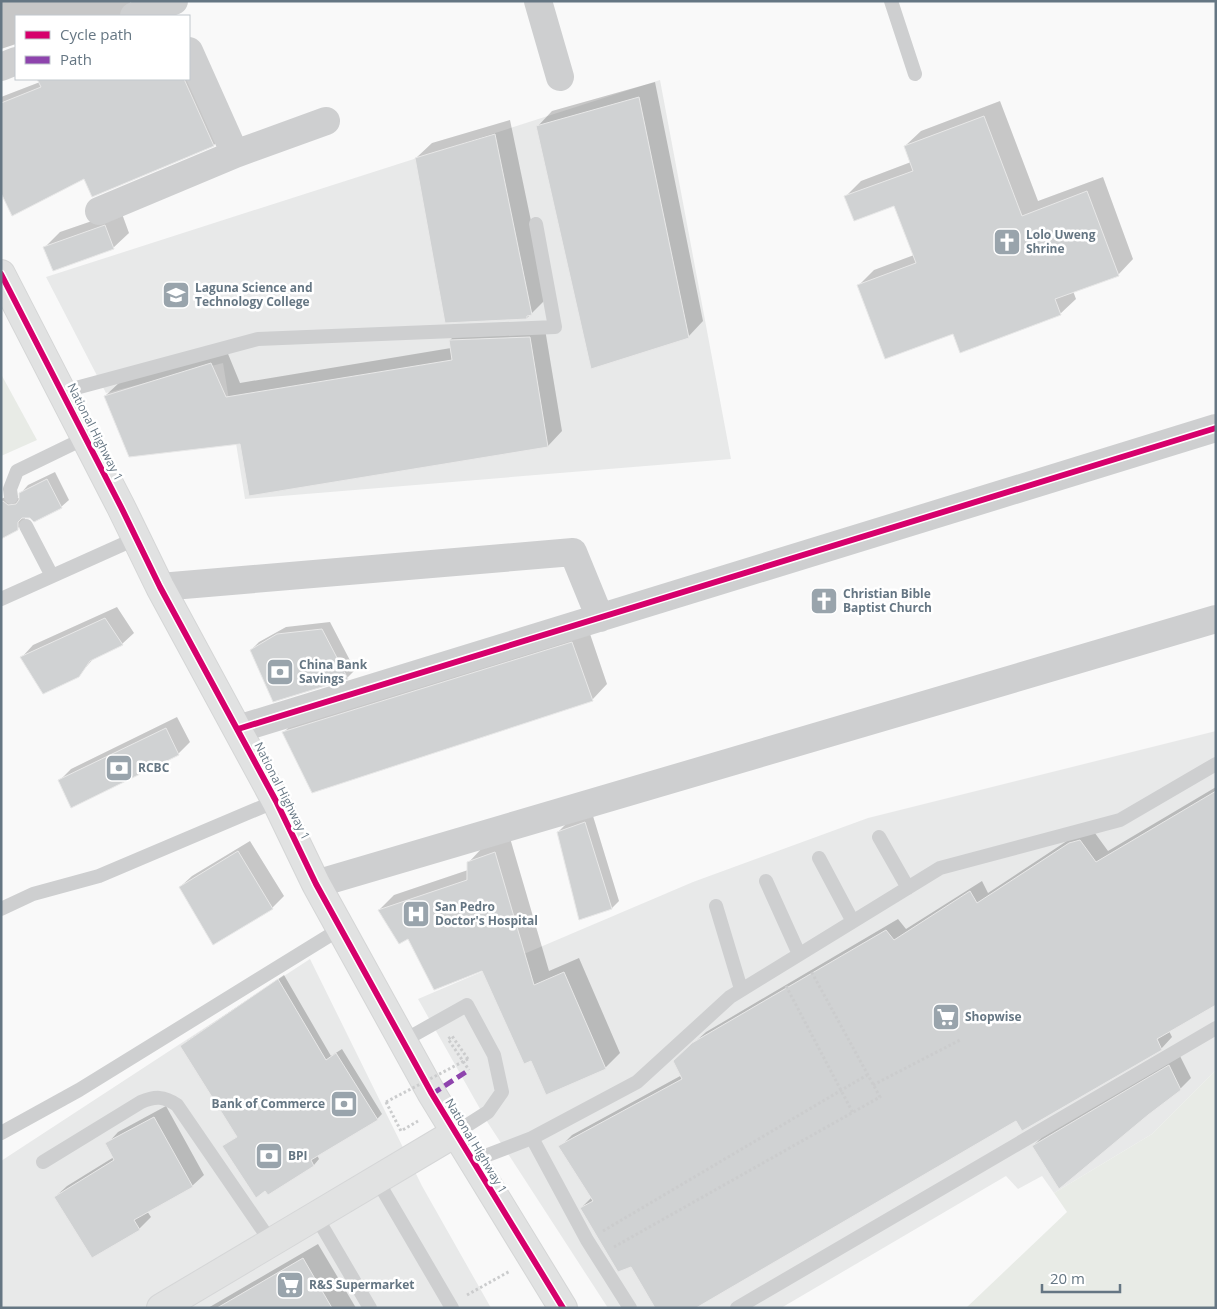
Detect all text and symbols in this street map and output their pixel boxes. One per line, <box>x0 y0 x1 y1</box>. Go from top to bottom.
legend <box>15 15 190 80</box>
text: Cycle path <box>60 24 132 44</box>
text: Path <box>60 49 92 69</box>
place label: Lolo Uweng Shrine <box>1026 226 1096 257</box>
church icon: Lolo Uweng Shrine <box>992 227 1022 257</box>
place label: Laguna Science and Technology College <box>195 279 312 310</box>
school or university icon: Laguna Science and Technology College <box>161 280 191 310</box>
street label: National Highway 1 <box>63 380 128 484</box>
place label: Christian Bible Baptist Church <box>843 585 932 616</box>
church icon: Christian Bible Baptist Church <box>809 586 839 616</box>
place label: China Bank Savings <box>299 656 368 687</box>
bank icon: China Bank Savings <box>265 657 295 687</box>
street label: National Highway 1 <box>250 739 315 843</box>
bank icon: RCBC <box>104 753 134 783</box>
place label: RCBC <box>138 759 170 776</box>
place label: San Pedro Doctor's Hospital <box>435 898 538 929</box>
hospital icon: San Pedro Doctor's Hospital <box>401 899 431 929</box>
supermarket icon: Shopwise <box>931 1002 961 1032</box>
place label: Shopwise <box>965 1008 1022 1025</box>
bank icon: Bank of Commerce <box>329 1089 359 1119</box>
place label: Bank of Commerce <box>212 1095 325 1112</box>
street label: National Highway 1 <box>441 1095 512 1196</box>
bank icon: BPI <box>254 1141 284 1171</box>
place label: BPI <box>288 1147 308 1164</box>
scale bar <box>1042 1262 1120 1294</box>
text: 20 m <box>1050 1268 1085 1288</box>
supermarket icon: R&S Supermarket <box>275 1270 305 1300</box>
place label: R&S Supermarket <box>309 1276 415 1293</box>

